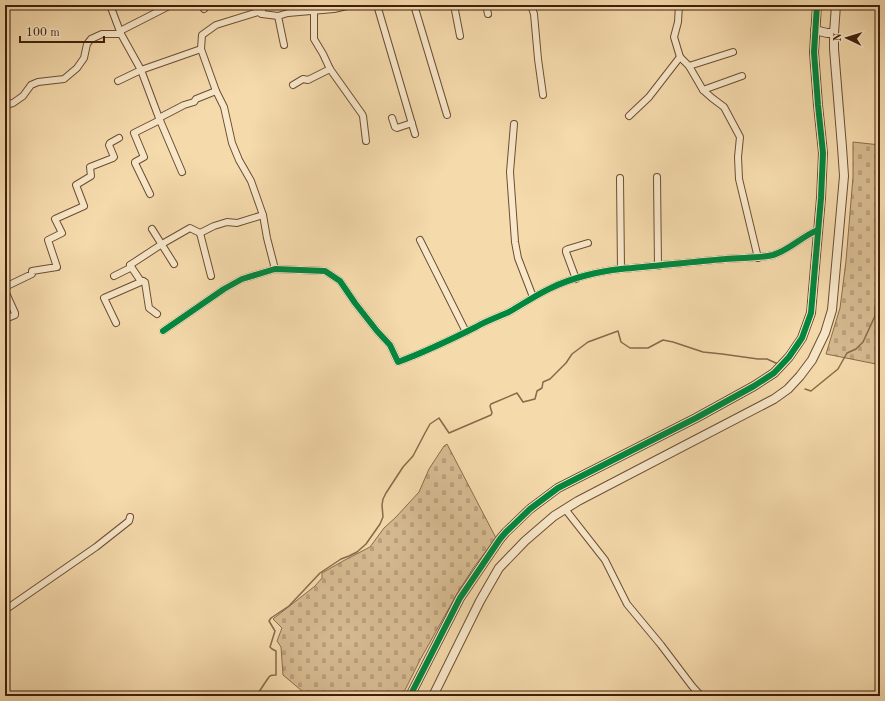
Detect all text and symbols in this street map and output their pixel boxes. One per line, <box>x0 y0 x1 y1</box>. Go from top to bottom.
scale bar <box>20 18 104 44</box>
north arrow <box>827 18 867 58</box>
text: 100 m <box>26 27 60 39</box>
text: N <box>833 32 844 42</box>

